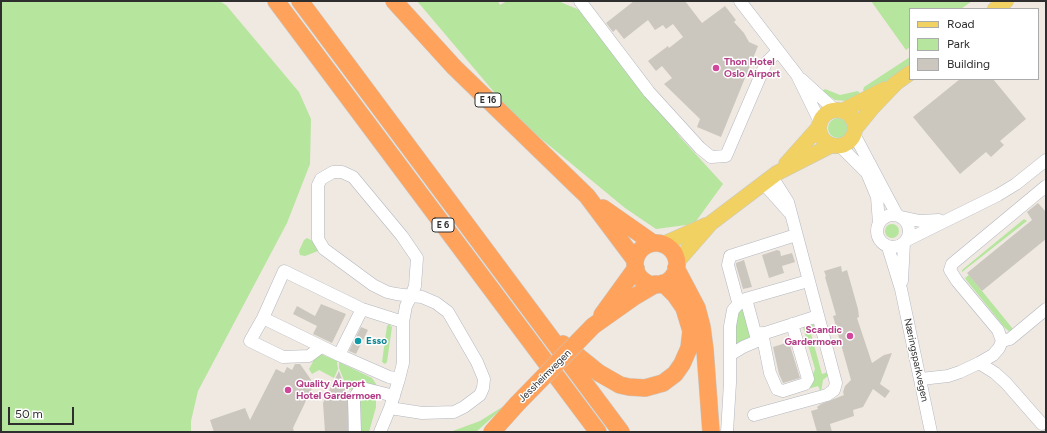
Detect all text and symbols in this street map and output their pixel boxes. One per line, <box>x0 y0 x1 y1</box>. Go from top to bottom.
legend <box>909 8 1039 80</box>
text: Road <box>947 17 975 31</box>
text: Park <box>947 37 970 51</box>
place label: Thon Hotel Oslo Airport <box>724 56 780 80</box>
text: Building <box>947 57 990 71</box>
marker: Thon Hotel Oslo Airport <box>711 63 721 73</box>
road number: E 16 <box>475 93 501 107</box>
road number: E 6 <box>432 218 454 232</box>
street label: Næringsparkvegen <box>901 317 931 403</box>
place label: Scandic Gardermoen <box>784 324 842 348</box>
marker: Scandic Gardermoen <box>845 331 855 341</box>
place label: Esso <box>366 335 387 347</box>
marker: Esso <box>353 336 363 346</box>
street label: Jessheimvegen <box>516 347 574 405</box>
place label: Quality Airport Hotel Gardermoen <box>296 378 381 402</box>
marker: Quality Airport Hotel Gardermoen <box>283 385 293 395</box>
scale bar <box>10 399 76 425</box>
text: 50 m <box>15 407 43 421</box>

